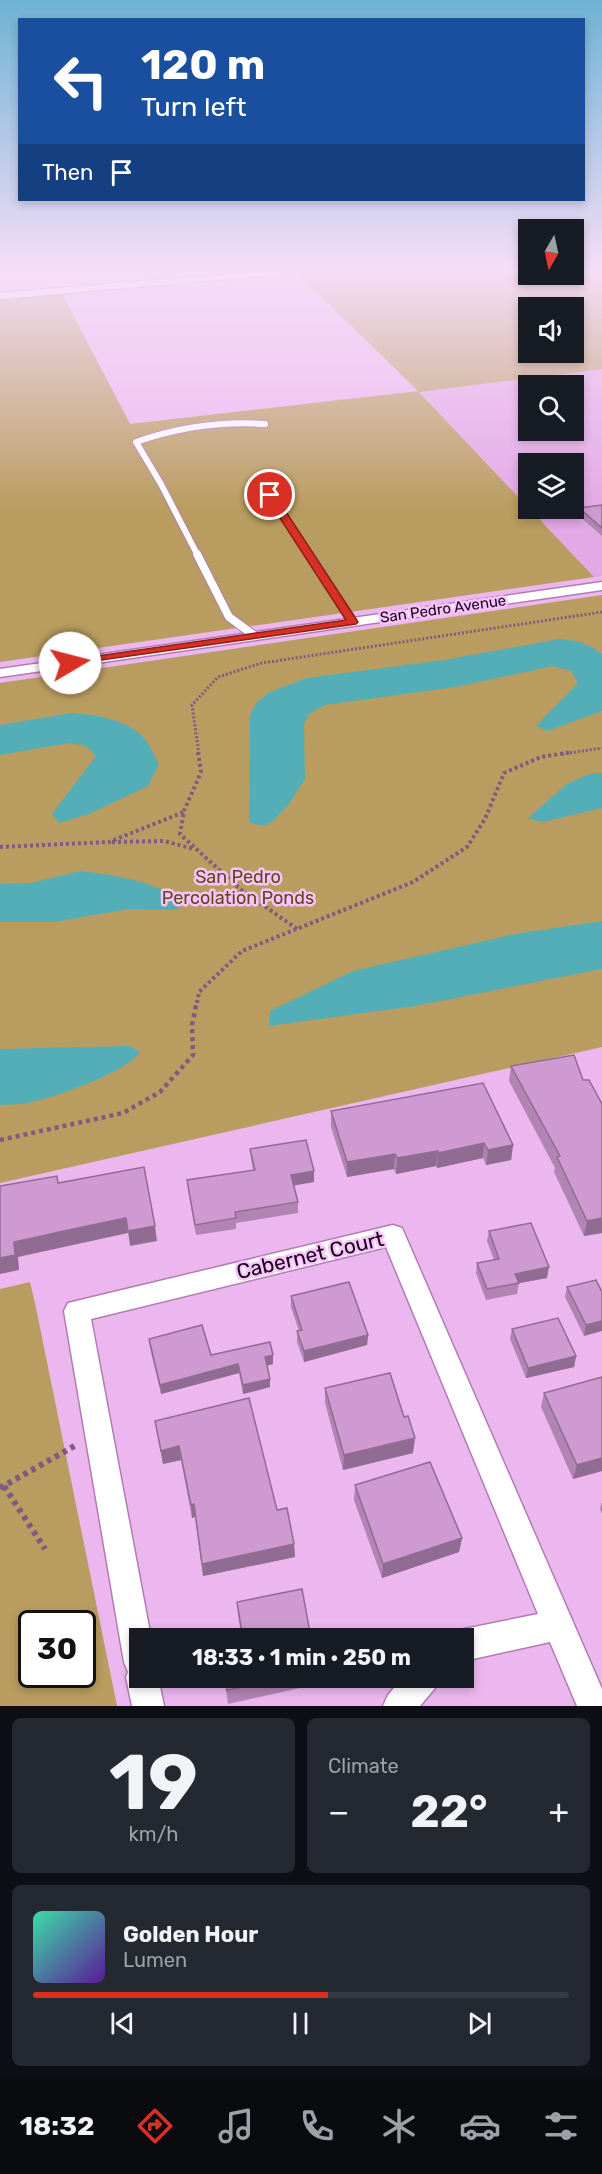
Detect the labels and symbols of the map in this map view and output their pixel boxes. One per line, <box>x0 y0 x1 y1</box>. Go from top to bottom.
north arrow <box>518 219 584 285</box>
pin <box>244 469 295 520</box>
street label: San Pedro Avenue <box>379 591 507 627</box>
position arrow <box>38 631 102 695</box>
park label: San Pedro Percolation Ponds <box>162 866 314 909</box>
street label: Cabernet Court <box>234 1226 386 1284</box>
speed limit sign: 30 <box>18 1610 96 1688</box>

